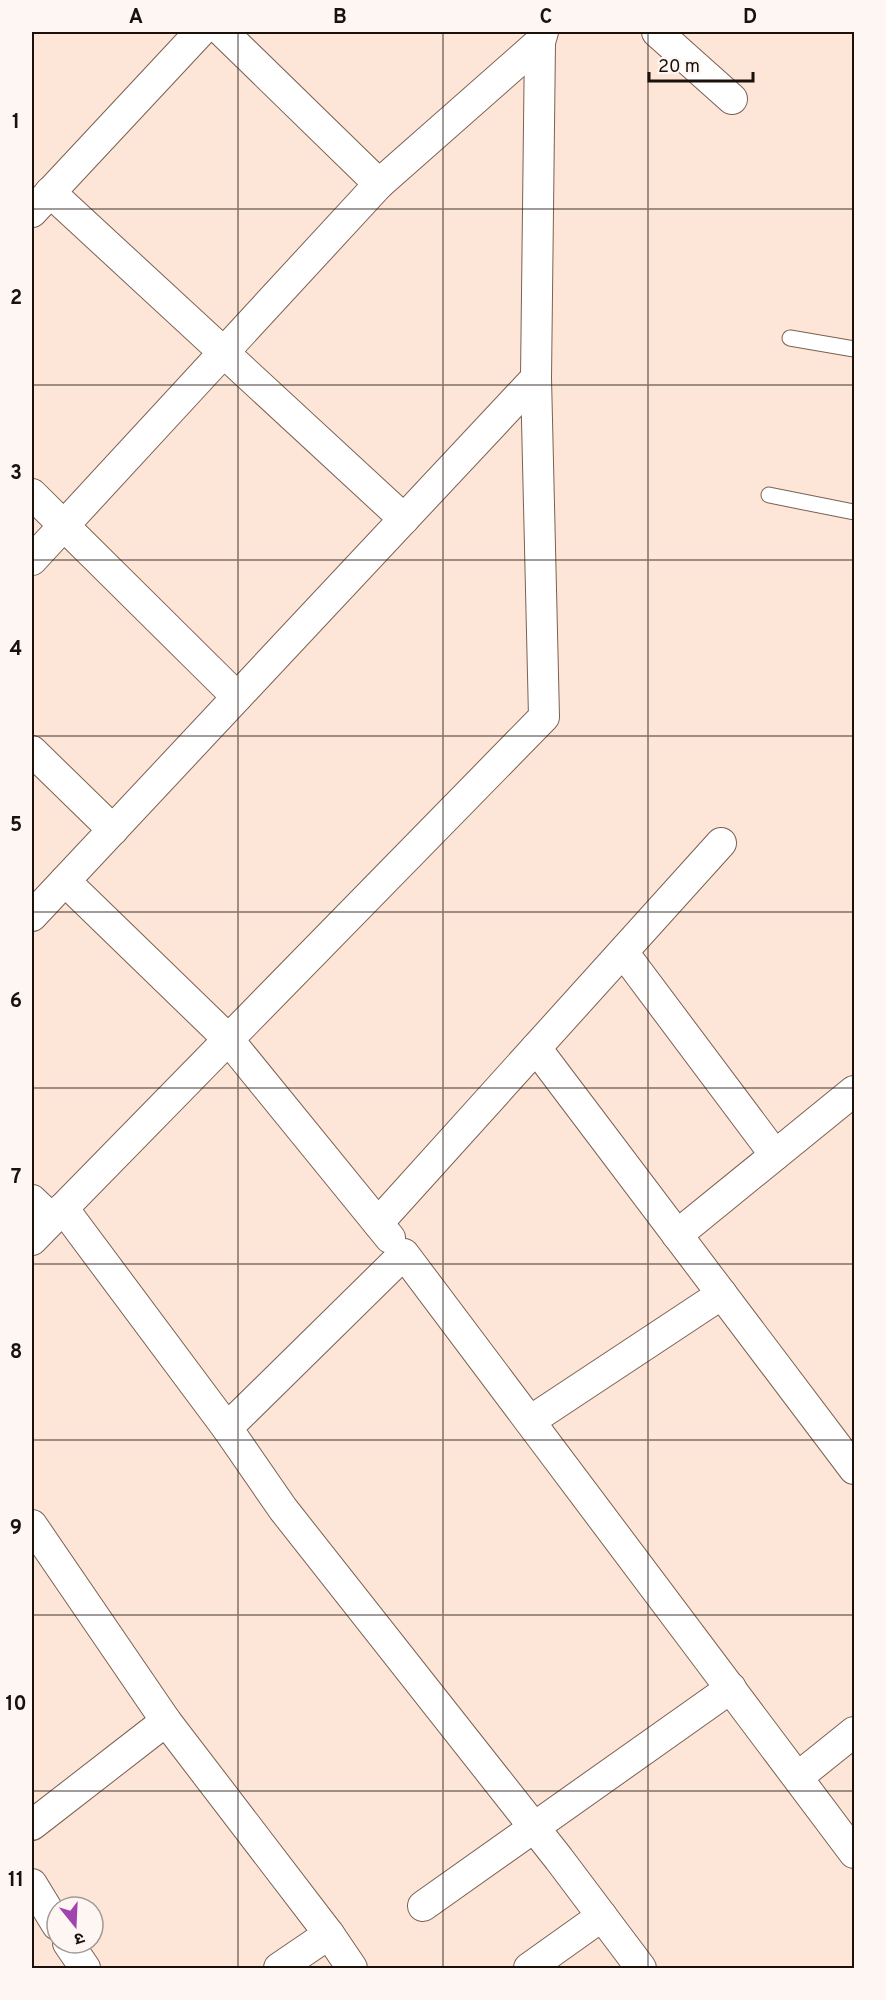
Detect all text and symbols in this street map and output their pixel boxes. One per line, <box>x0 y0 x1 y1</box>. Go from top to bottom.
text: A <box>129 5 143 31</box>
text: B <box>333 5 347 31</box>
text: C <box>540 5 552 31</box>
text: D <box>743 5 757 31</box>
scale bar <box>649 45 752 83</box>
text: 20 m <box>658 56 700 79</box>
text: 1 <box>12 110 20 136</box>
text: 2 <box>10 286 22 312</box>
text: 3 <box>10 461 22 487</box>
text: 4 <box>10 637 22 663</box>
text: 5 <box>10 813 22 839</box>
text: 6 <box>10 989 22 1015</box>
text: 7 <box>11 1165 21 1191</box>
text: 8 <box>10 1340 22 1366</box>
text: 9 <box>10 1516 22 1542</box>
text: 10 <box>5 1692 27 1718</box>
text: 11 <box>8 1868 24 1894</box>
north arrow <box>45 1895 105 1955</box>
text: उ <box>71 1926 87 1949</box>

